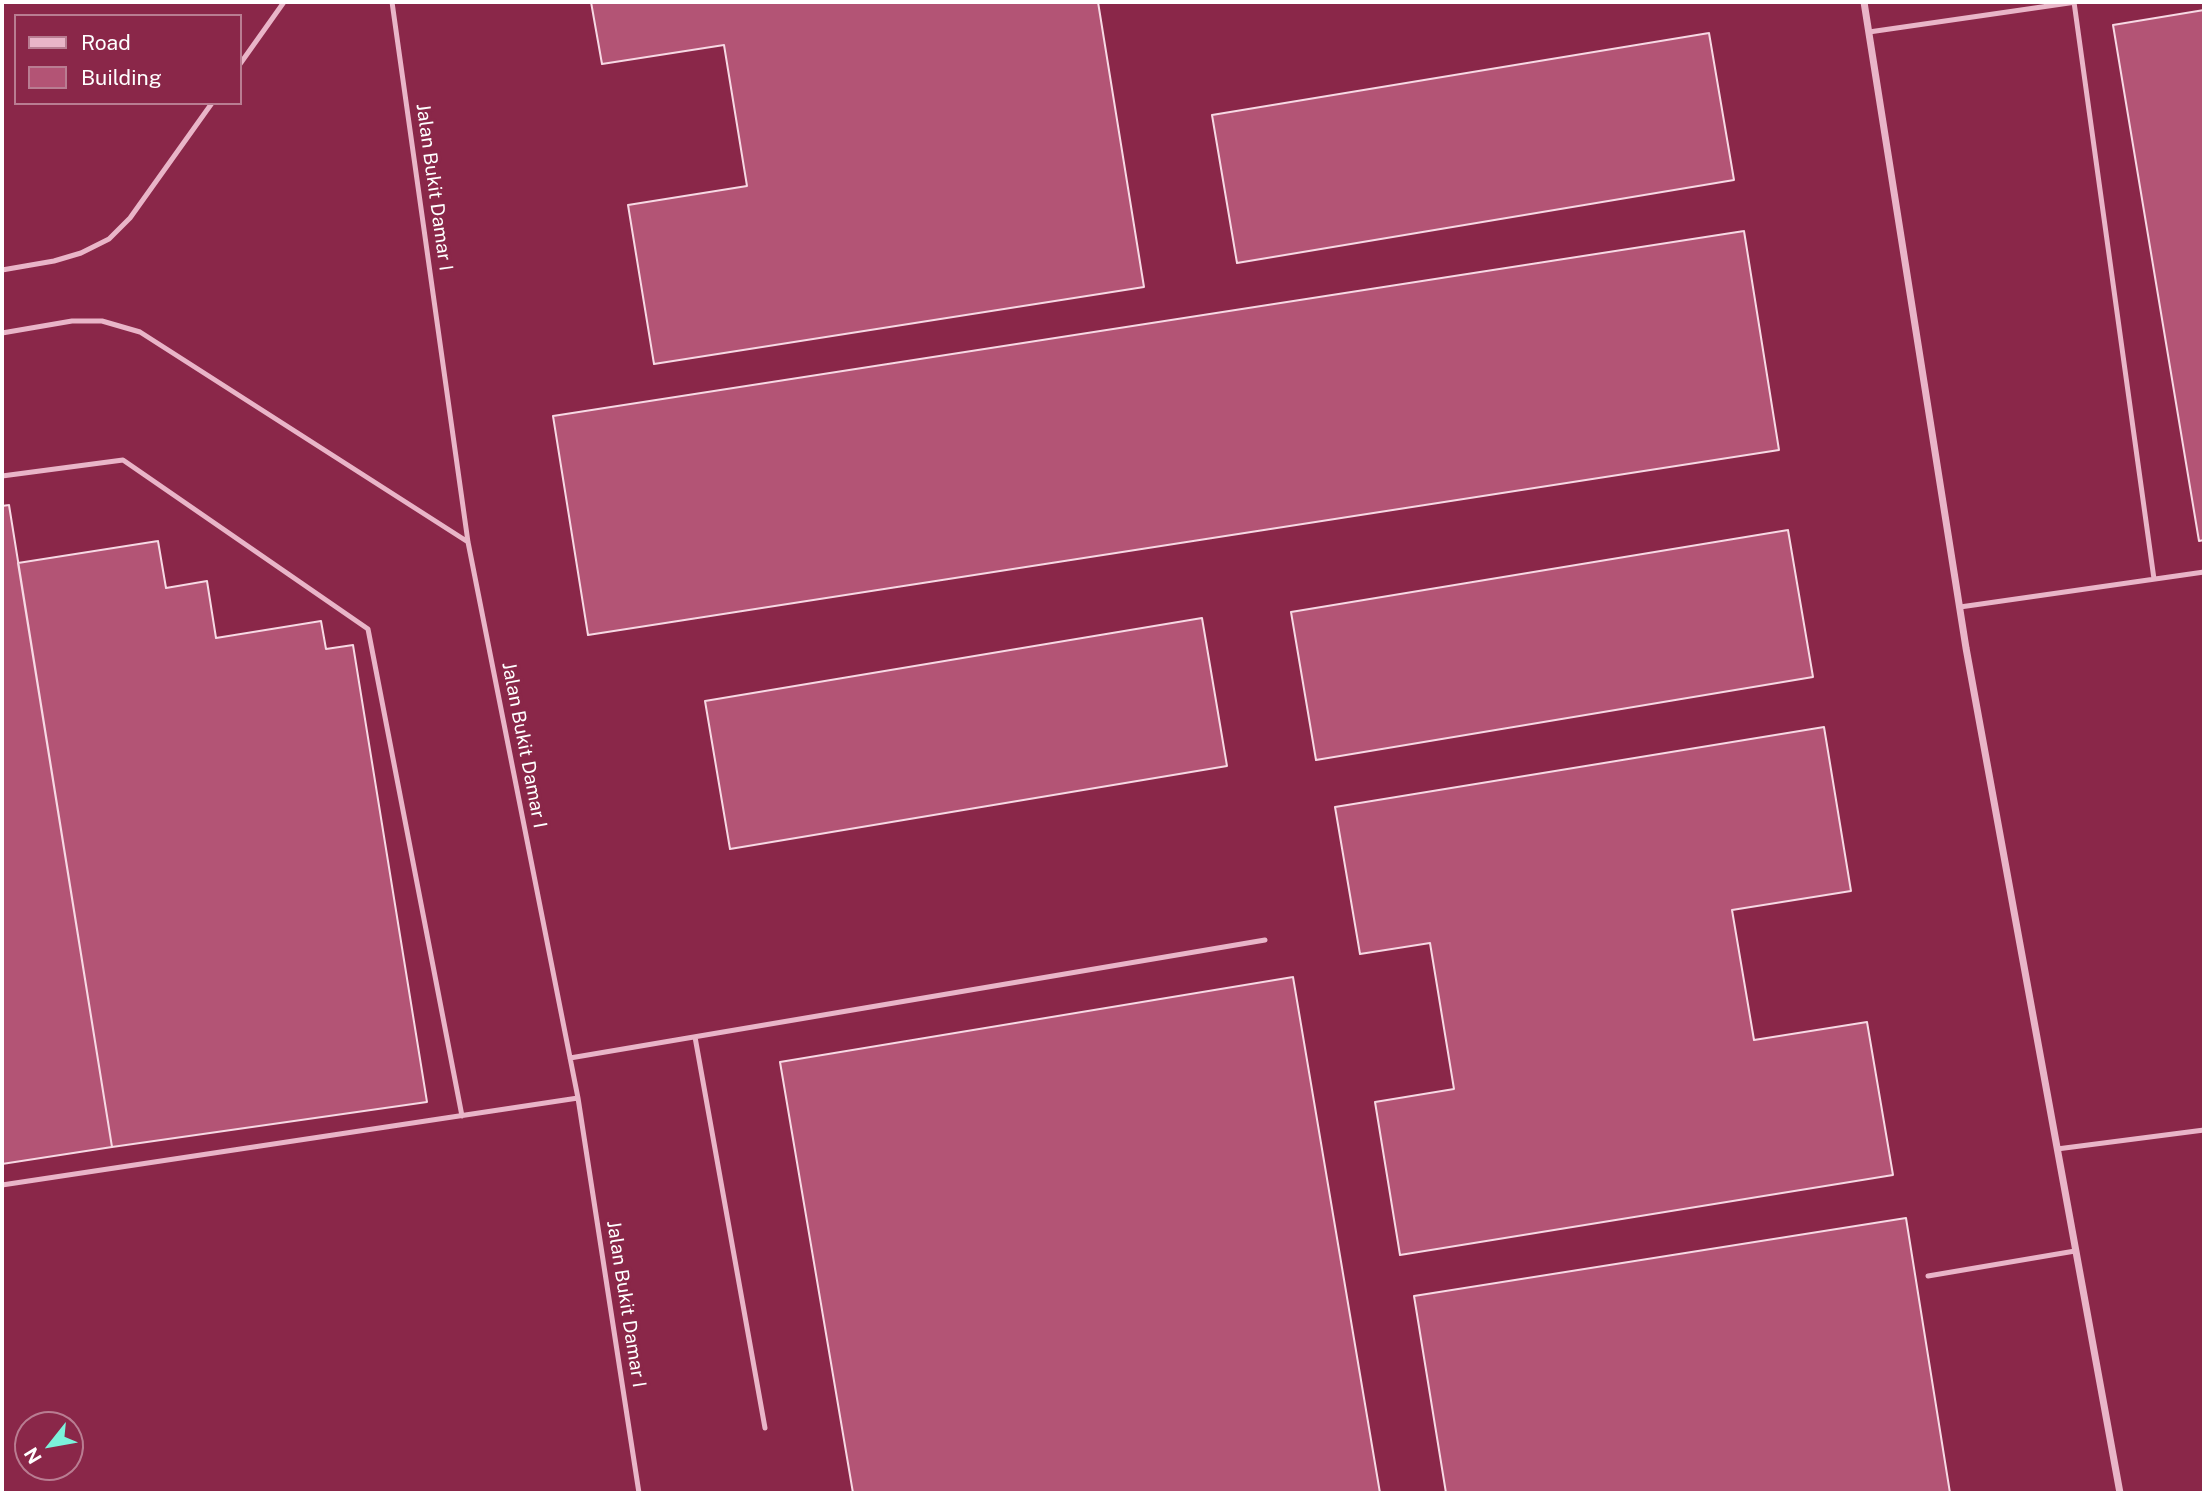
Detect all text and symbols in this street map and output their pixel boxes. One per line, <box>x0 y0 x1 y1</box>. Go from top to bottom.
legend <box>14 14 242 105</box>
text: Road <box>81 30 131 55</box>
text: Building <box>81 65 162 90</box>
street label: Jalan Bukit Damar I <box>411 102 457 272</box>
street label: Jalan Bukit Damar I <box>497 660 551 830</box>
street label: Jalan Bukit Damar I <box>602 1219 650 1389</box>
north arrow <box>14 1411 84 1481</box>
text: N <box>19 1444 46 1468</box>

